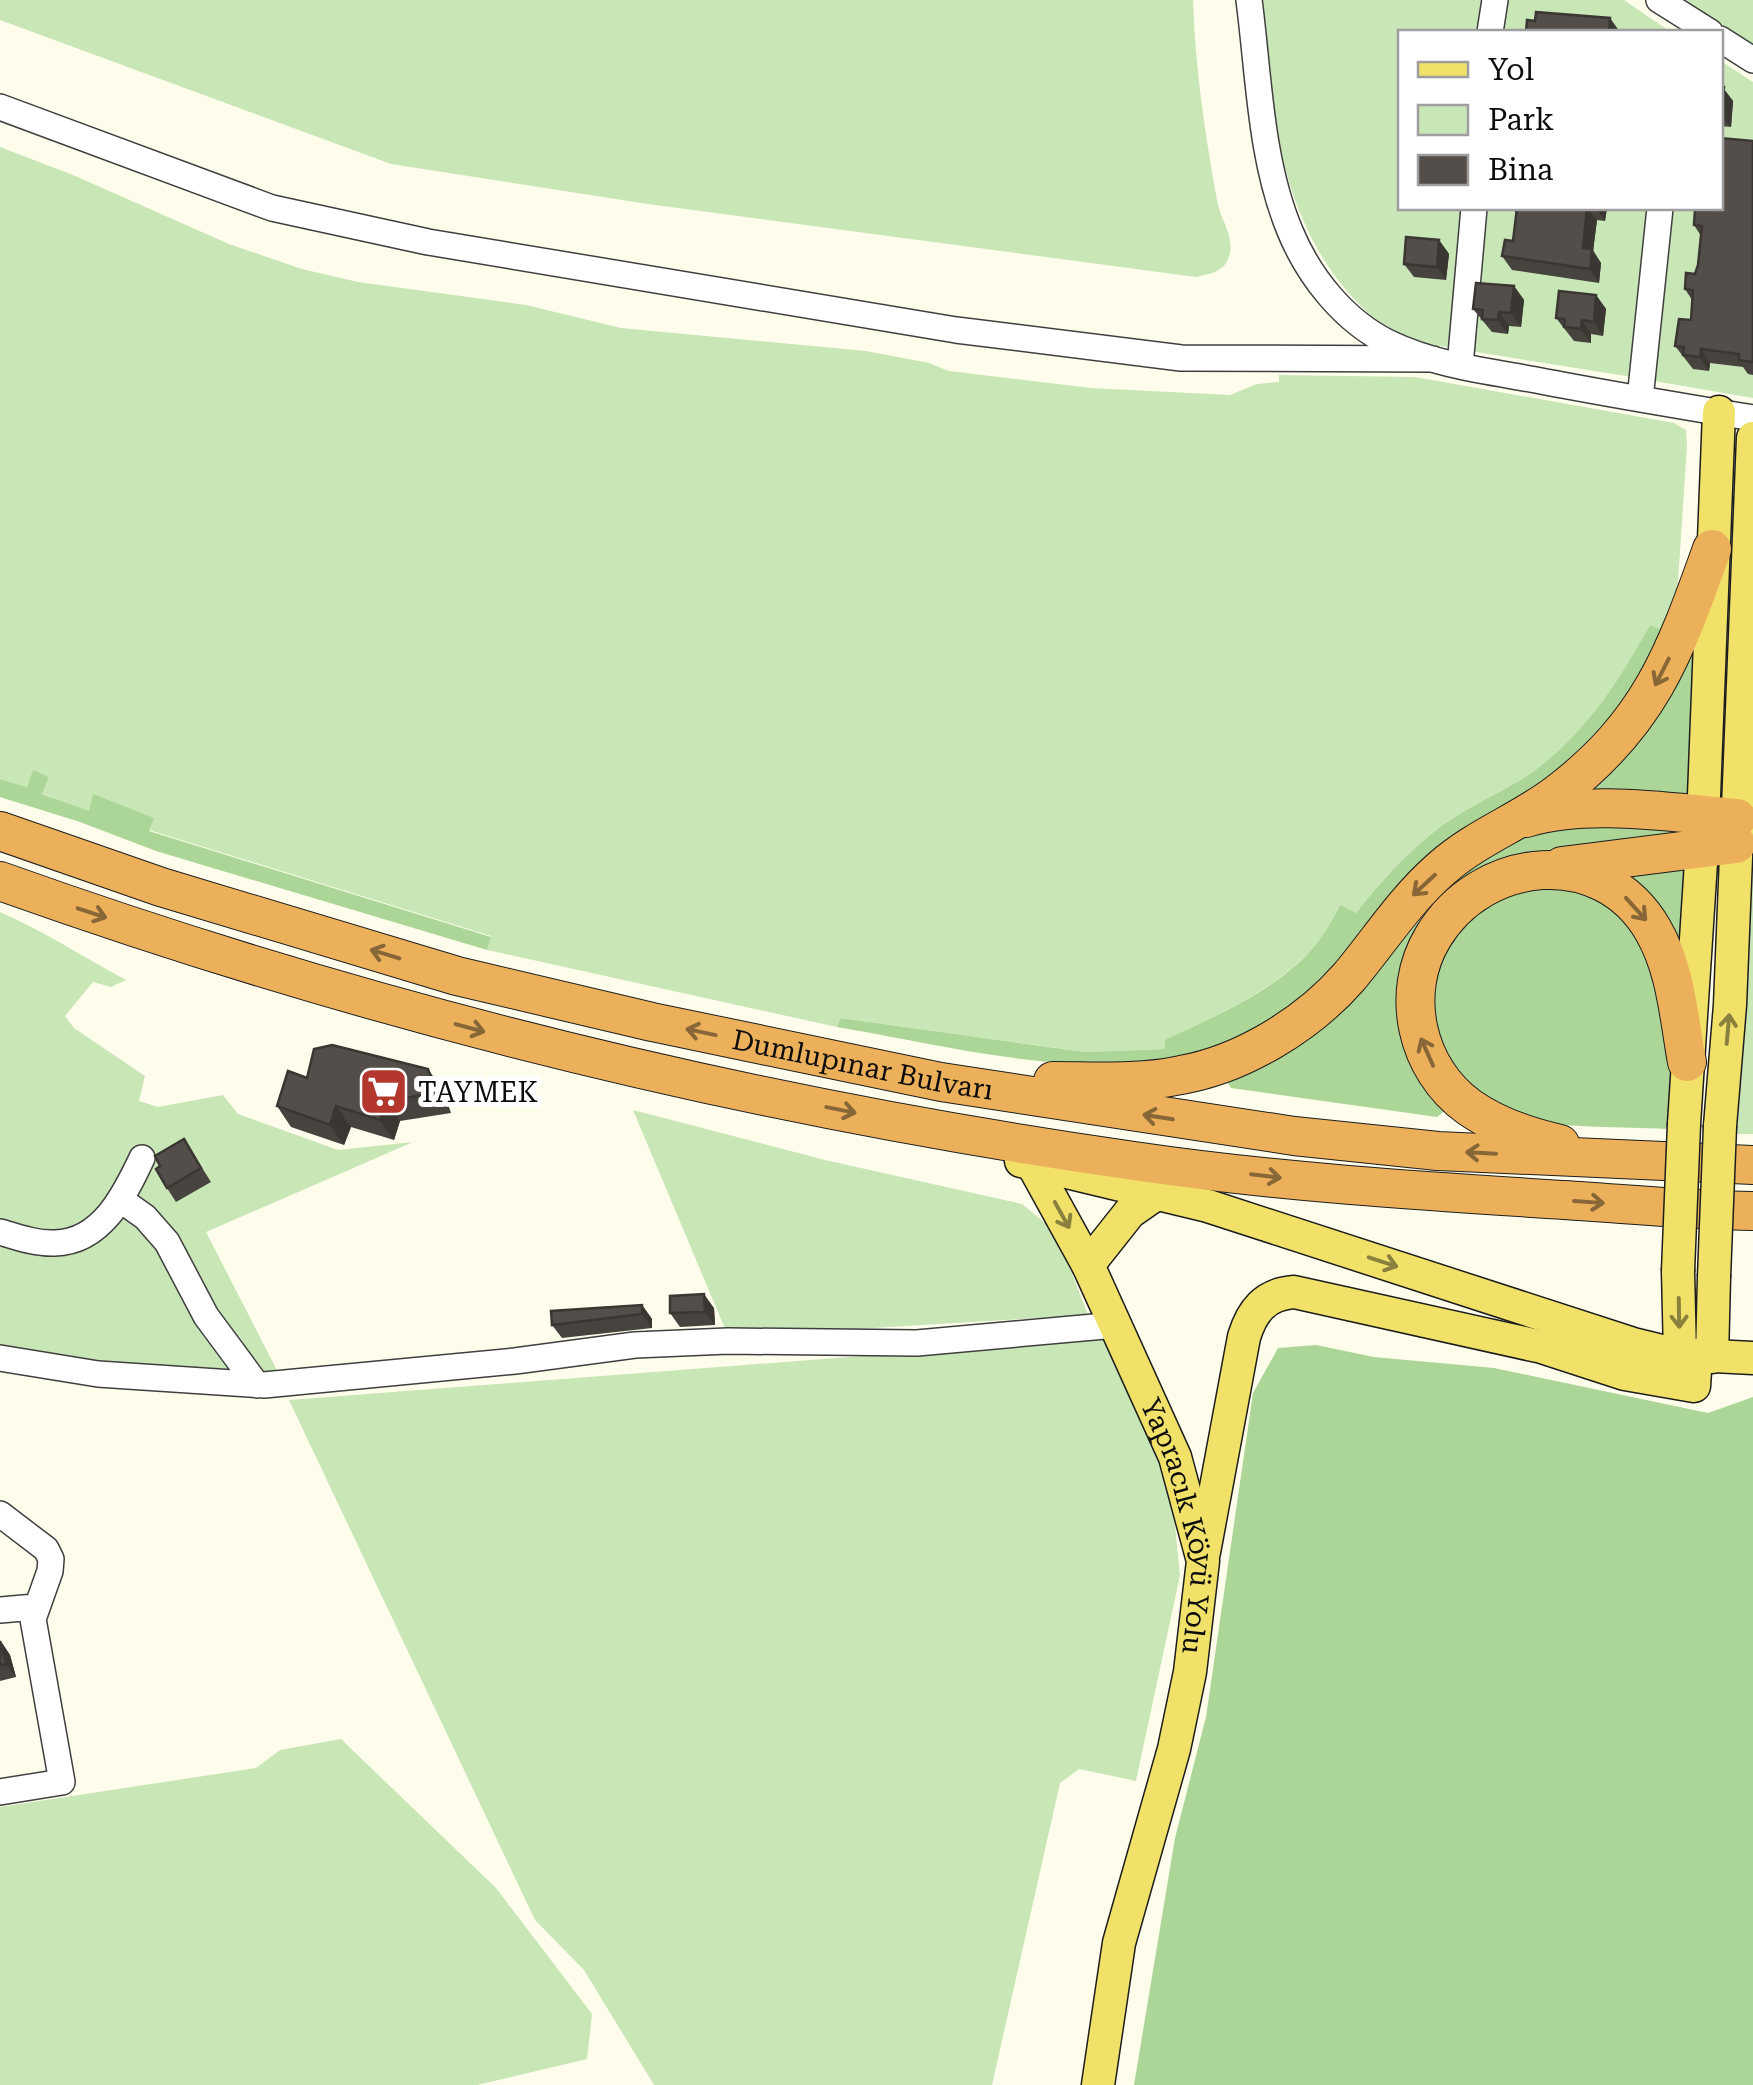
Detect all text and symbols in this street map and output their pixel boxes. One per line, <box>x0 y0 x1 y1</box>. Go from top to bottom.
legend <box>1398 30 1723 210</box>
text: Yol <box>1488 52 1534 87</box>
text: Park <box>1488 102 1554 137</box>
text: Bina <box>1488 152 1553 187</box>
one-way arrow <box>1652 656 1671 686</box>
one-way arrow <box>1412 873 1436 897</box>
one-way arrow <box>1624 896 1647 921</box>
one-way arrow <box>76 906 107 924</box>
one-way arrow <box>370 944 402 962</box>
one-way arrow <box>1719 1013 1738 1046</box>
one-way arrow <box>454 1019 485 1038</box>
one-way arrow <box>686 1021 718 1040</box>
street label: Dumlupınar Bulvarı <box>729 1023 996 1106</box>
one-way arrow <box>1417 1037 1435 1068</box>
supermarket icon: TAYMEK <box>357 1066 409 1118</box>
place label: TAYMEK <box>418 1076 538 1109</box>
one-way arrow <box>824 1102 856 1121</box>
one-way arrow <box>1142 1107 1175 1126</box>
one-way arrow <box>1465 1143 1497 1162</box>
one-way arrow <box>1249 1168 1281 1186</box>
one-way arrow <box>1573 1193 1605 1212</box>
one-way arrow <box>1053 1200 1073 1229</box>
one-way arrow <box>1367 1254 1398 1272</box>
one-way arrow <box>1670 1296 1689 1328</box>
street label: Yapracık Köyü Yolu <box>1134 1393 1220 1656</box>

